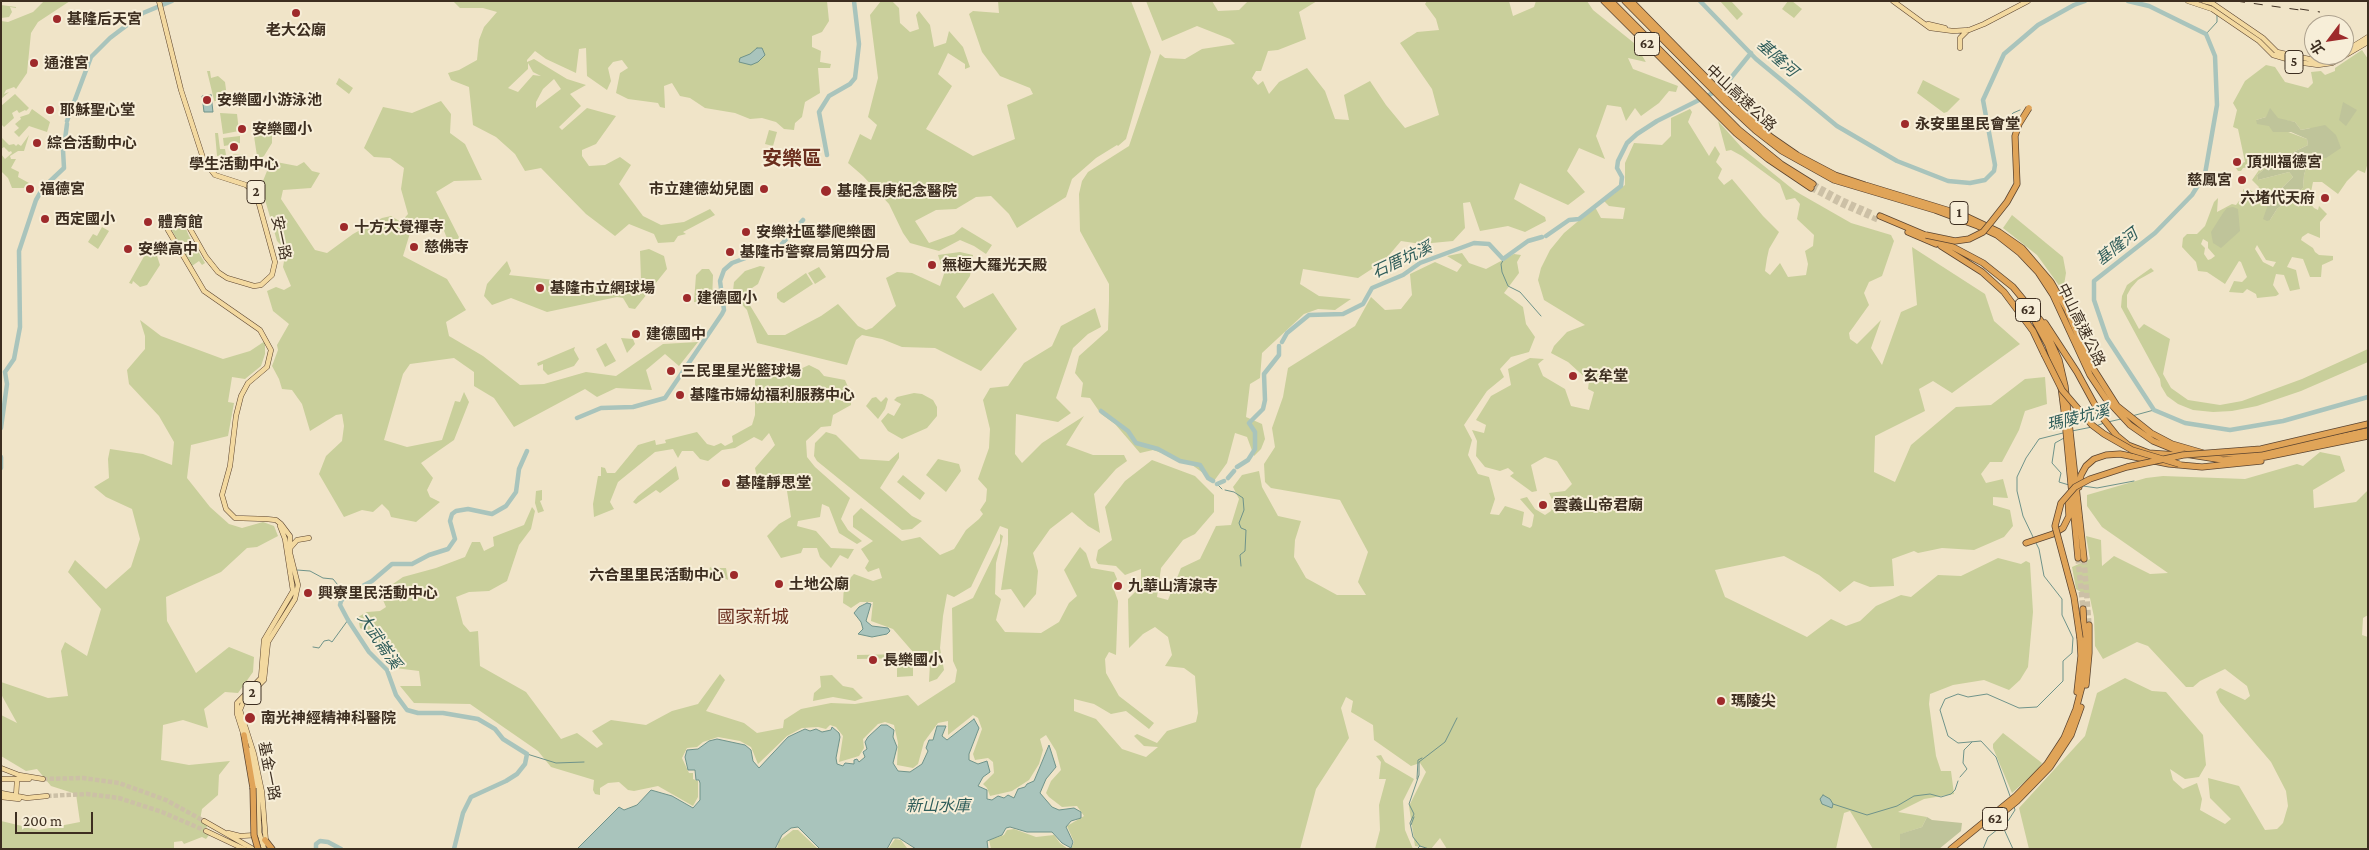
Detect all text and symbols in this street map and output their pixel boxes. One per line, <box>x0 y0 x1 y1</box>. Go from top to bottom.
marker: 老大公廟 <box>290 7 302 19</box>
place label: 基隆后天宮 <box>67 10 142 28</box>
marker: 基隆后天宮 <box>51 13 63 25</box>
north arrow <box>2304 15 2354 65</box>
place label: 老大公廟 <box>266 21 326 39</box>
road number: 62 <box>1634 33 1660 56</box>
water label: 基隆河 <box>1753 35 1801 81</box>
text: 北 <box>2307 37 2327 57</box>
road number: 5 <box>2285 51 2303 74</box>
place label: 通淮宮 <box>44 54 89 72</box>
marker: 通淮宮 <box>28 57 40 69</box>
street label: 中山高速公路 <box>1702 61 1780 135</box>
place label: 安樂國小游泳池 <box>217 91 322 109</box>
marker: 安樂國小游泳池 <box>201 94 213 106</box>
place label: 耶穌聖心堂 <box>60 101 135 119</box>
marker: 耶穌聖心堂 <box>44 104 56 116</box>
place label: 永安里里民會堂 <box>1915 115 2020 133</box>
marker: 永安里里民會堂 <box>1899 118 1911 130</box>
place label: 安樂國小 <box>252 120 312 138</box>
marker: 安樂國小 <box>236 123 248 135</box>
place label: 綜合活動中心 <box>47 134 137 152</box>
marker: 綜合活動中心 <box>31 137 43 149</box>
marker: 學生活動中心 <box>228 141 240 153</box>
district label: 安樂區 <box>762 147 822 171</box>
place label: 頂圳福德宮 <box>2247 153 2322 171</box>
place label: 學生活動中心 <box>189 155 279 173</box>
marker: 頂圳福德宮 <box>2231 156 2243 168</box>
place label: 慈鳳宮 <box>2187 171 2232 189</box>
marker: 慈鳳宮 <box>2236 174 2248 186</box>
place label: 福德宮 <box>40 180 85 198</box>
road number: 2 <box>247 180 265 203</box>
place label: 市立建德幼兒園 <box>649 180 754 198</box>
place label: 基隆長庚紀念醫院 <box>837 182 957 200</box>
marker: 福德宮 <box>24 183 36 195</box>
marker: 市立建德幼兒園 <box>758 183 770 195</box>
marker: 基隆長庚紀念醫院 <box>819 184 833 198</box>
place label: 六堵代天府 <box>2240 189 2315 207</box>
marker: 六堵代天府 <box>2319 192 2331 204</box>
road number: 1 <box>1950 202 1968 224</box>
place label: 西定國小 <box>55 210 115 228</box>
marker: 西定國小 <box>39 213 51 225</box>
place label: 體育館 <box>158 213 203 231</box>
street label: 安一路 <box>268 214 294 262</box>
marker: 體育館 <box>142 216 154 228</box>
place label: 十方大覺禪寺 <box>354 218 444 236</box>
marker: 十方大覺禪寺 <box>338 221 350 233</box>
place label: 安樂社區攀爬樂園 <box>756 223 876 241</box>
water label: 基隆河 <box>2092 225 2142 269</box>
marker: 安樂社區攀爬樂園 <box>740 226 752 238</box>
place label: 慈佛寺 <box>424 238 469 256</box>
water label: 石厝坑溪 <box>1369 238 1435 282</box>
place label: 安樂高中 <box>138 240 198 258</box>
marker: 慈佛寺 <box>408 241 420 253</box>
marker: 安樂高中 <box>122 243 134 255</box>
place label: 基隆市警察局第四分局 <box>740 243 890 261</box>
marker: 基隆市警察局第四分局 <box>724 246 736 258</box>
place label: 無極大羅光天殿 <box>942 256 1047 274</box>
marker: 無極大羅光天殿 <box>926 259 938 271</box>
place label: 基隆市立網球場 <box>550 279 655 297</box>
street label: 中山高速公路 <box>2053 281 2109 369</box>
marker: 基隆市立網球場 <box>534 282 546 294</box>
place label: 建德國小 <box>697 289 757 307</box>
marker: 建德國小 <box>681 292 693 304</box>
road number: 62 <box>2016 298 2040 322</box>
place label: 建德國中 <box>646 325 706 343</box>
marker: 建德國中 <box>630 328 642 340</box>
place label: 三民里星光籃球場 <box>681 362 801 380</box>
marker: 三民里星光籃球場 <box>665 365 677 377</box>
place label: 玄牟堂 <box>1583 367 1628 385</box>
marker: 玄牟堂 <box>1567 370 1579 382</box>
place label: 基隆市婦幼福利服務中心 <box>690 386 855 404</box>
marker: 基隆市婦幼福利服務中心 <box>674 389 686 401</box>
water label: 瑪陵坑溪 <box>2045 401 2111 435</box>
place label: 基隆靜思堂 <box>736 474 811 492</box>
marker: 基隆靜思堂 <box>720 477 732 489</box>
place label: 雲義山帝君廟 <box>1553 496 1643 514</box>
marker: 雲義山帝君廟 <box>1537 499 1549 511</box>
place label: 六合里里民活動中心 <box>589 566 724 584</box>
marker: 六合里里民活動中心 <box>728 569 740 581</box>
place label: 土地公廟 <box>789 575 849 593</box>
place label: 九華山清湶寺 <box>1128 577 1218 595</box>
marker: 土地公廟 <box>773 578 785 590</box>
marker: 九華山清湶寺 <box>1112 580 1124 592</box>
place label: 興寮里民活動中心 <box>318 584 438 602</box>
marker: 興寮里民活動中心 <box>302 587 314 599</box>
district label: 國家新城 <box>717 606 789 628</box>
water label: 大武崙溪 <box>353 609 405 673</box>
place label: 長樂國小 <box>883 651 943 669</box>
marker: 長樂國小 <box>867 654 879 666</box>
road number: 2 <box>243 681 261 704</box>
place label: 瑪陵尖 <box>1731 692 1776 710</box>
marker: 瑪陵尖 <box>1715 695 1727 707</box>
place label: 南光神經精神科醫院 <box>261 709 396 727</box>
marker: 南光神經精神科醫院 <box>243 711 257 725</box>
street label: 基金一路 <box>254 740 284 802</box>
water label: 新山水庫 <box>906 796 970 816</box>
scale bar <box>18 802 95 834</box>
road number: 62 <box>1982 808 2008 831</box>
text: 200 m <box>23 813 62 829</box>

